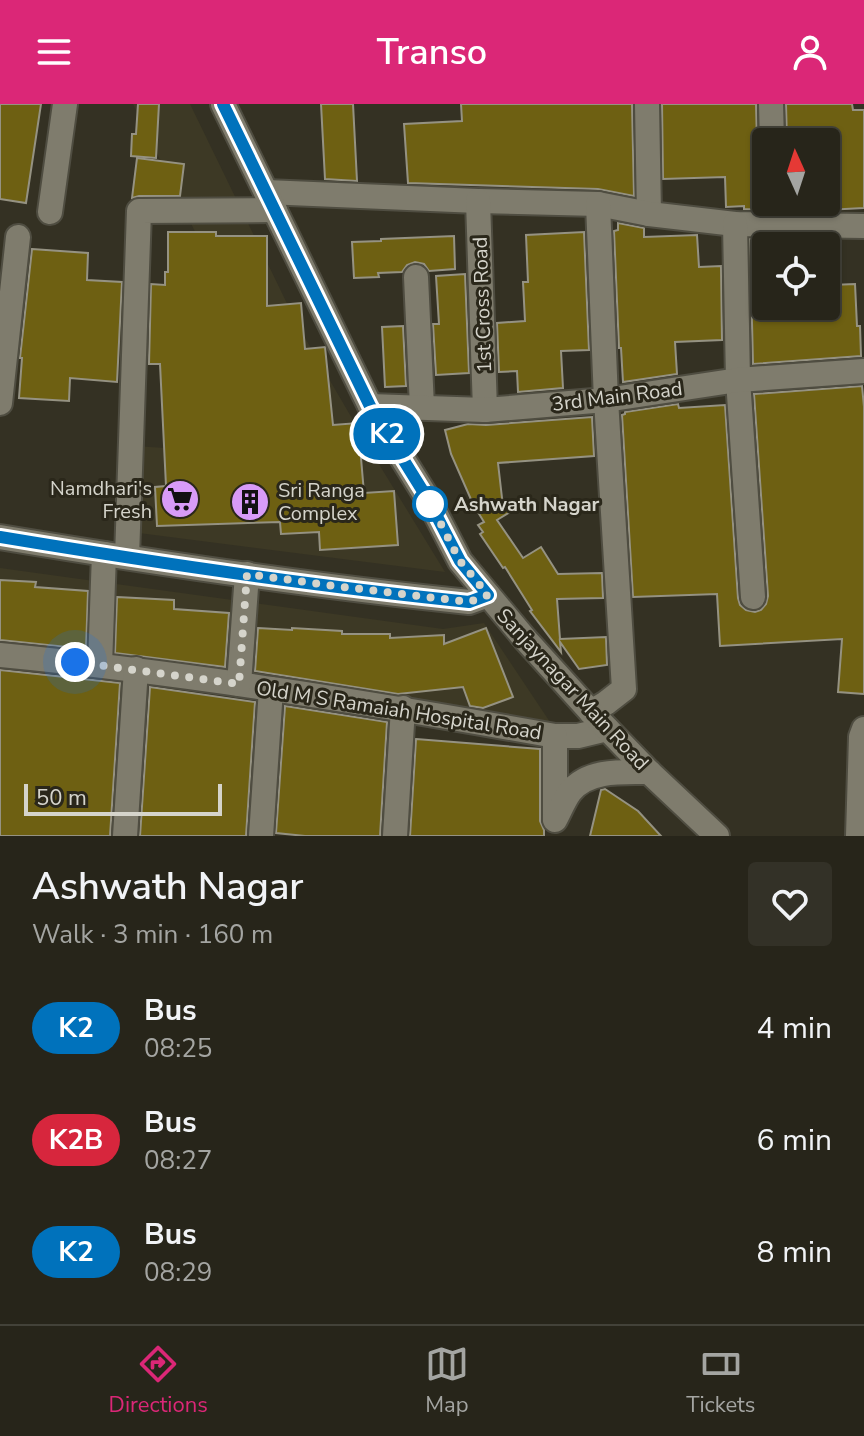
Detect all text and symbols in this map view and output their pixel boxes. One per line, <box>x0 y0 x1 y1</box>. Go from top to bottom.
text: Transo <box>377 28 487 77</box>
icon: menu <box>32 30 76 74</box>
icon: person <box>788 30 832 74</box>
north arrow <box>752 128 840 216</box>
map controls <box>752 128 840 320</box>
button: locate <box>752 232 840 320</box>
street label: 1st Cross Road <box>467 236 498 374</box>
street label: 3rd Main Road <box>550 375 684 418</box>
line badge: K2 <box>351 408 423 460</box>
text: K2 <box>369 415 405 453</box>
place label: Namdhari's Fresh <box>50 475 152 525</box>
place label: Sri Ranga Complex <box>278 477 365 527</box>
supermarket icon: Namdhari's Fresh <box>159 478 201 520</box>
building icon: Sri Ranga Complex <box>229 481 271 523</box>
marker: Ashwath Nagar <box>413 487 447 521</box>
place label: Ashwath Nagar <box>454 491 600 518</box>
street label: Sanjaynagar Main Road <box>491 603 655 776</box>
your location <box>55 642 95 682</box>
street label: Old M S Ramaiah Hospital Road <box>254 675 544 746</box>
scale bar <box>24 780 222 816</box>
text: 50 m <box>36 783 87 813</box>
text: Ashwath Nagar <box>32 861 304 912</box>
button: heart <box>748 862 832 946</box>
text: Walk · 3 min · 160 m <box>32 917 273 952</box>
text: Bus <box>144 990 197 1031</box>
text: 4 min <box>757 1008 832 1049</box>
text: K2 <box>58 1009 94 1047</box>
text: 08:25 <box>144 1031 212 1066</box>
text: Bus <box>144 1102 197 1143</box>
text: 6 min <box>757 1120 832 1161</box>
text: K2B <box>49 1121 103 1159</box>
text: 08:27 <box>144 1143 212 1178</box>
text: Bus <box>144 1214 197 1255</box>
text: 8 min <box>757 1232 832 1273</box>
text: K2 <box>58 1233 94 1271</box>
text: 08:29 <box>144 1255 212 1290</box>
tab: Directions <box>109 1342 208 1420</box>
tab: Map <box>425 1342 469 1420</box>
tab: Tickets <box>686 1342 755 1420</box>

